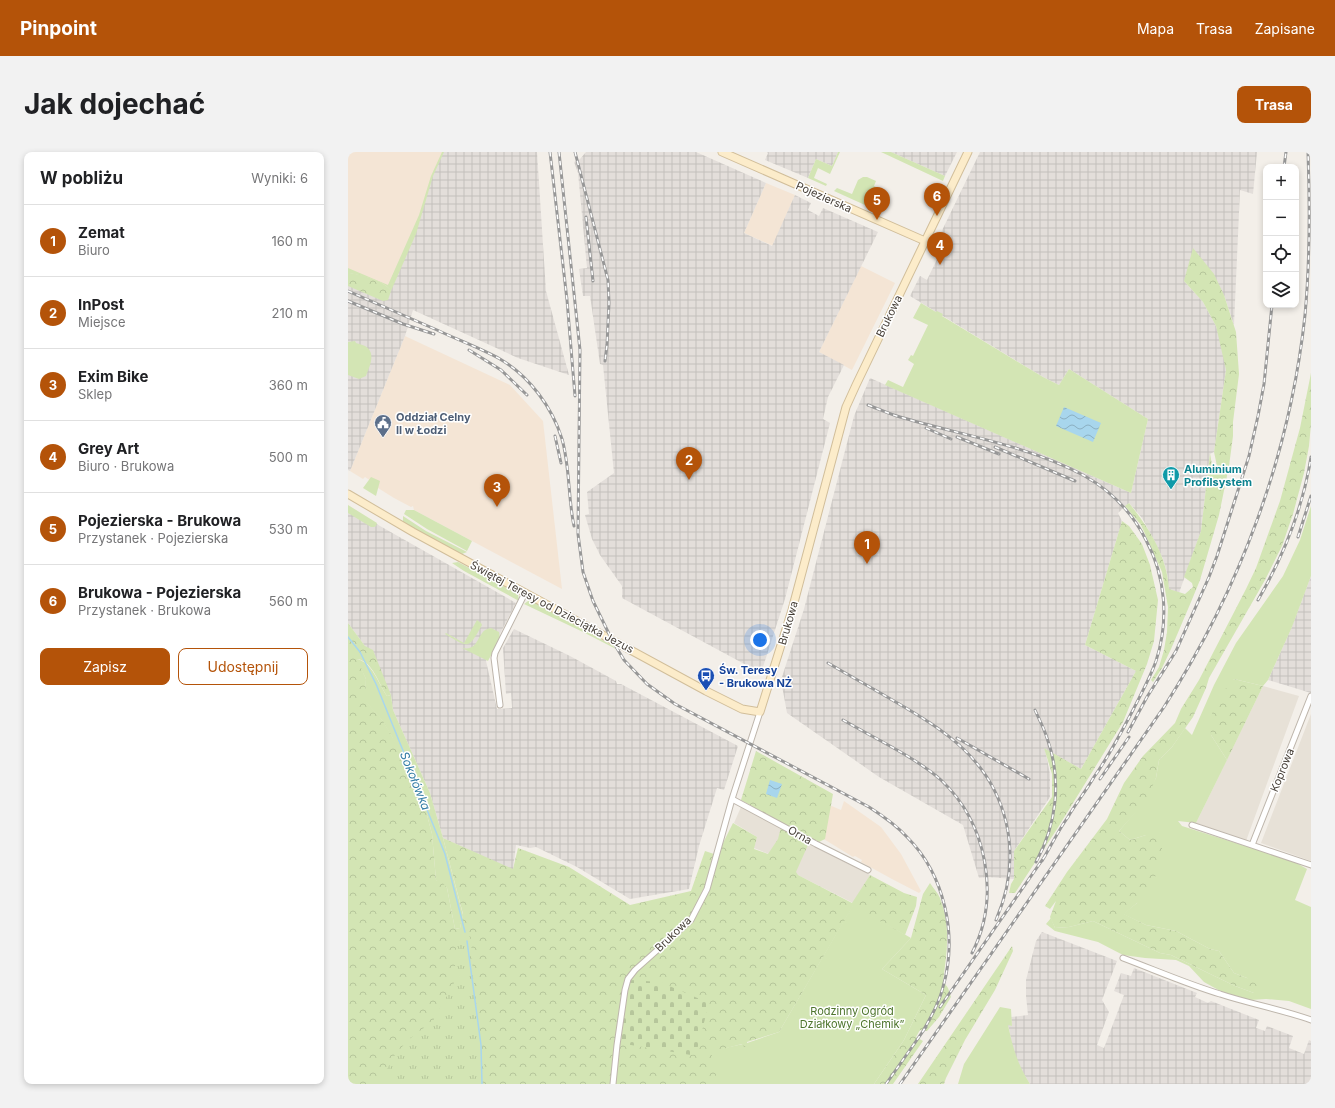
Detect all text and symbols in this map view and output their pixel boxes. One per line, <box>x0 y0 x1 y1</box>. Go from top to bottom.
text: Pinpoint <box>20 17 97 40</box>
text: Mapa <box>1137 20 1174 37</box>
text: Trasa <box>1196 20 1233 37</box>
text: Zapisane <box>1255 20 1315 37</box>
button: Trasa <box>1237 86 1311 123</box>
text: Jak dojechać <box>24 87 205 121</box>
map controls <box>1263 164 1299 308</box>
button: + <box>1263 164 1299 200</box>
text: W pobliżu <box>40 168 123 188</box>
text: Wyniki: 6 <box>251 170 308 186</box>
street label: Pojezierska <box>794 178 854 216</box>
pin: 6 <box>924 183 950 216</box>
pin: 5 <box>864 187 890 220</box>
button: − <box>1263 200 1299 236</box>
text: Zemat <box>78 223 125 242</box>
pin: 4 <box>927 232 953 265</box>
text: 1 <box>50 233 56 249</box>
text: 160 m <box>271 233 308 249</box>
button: locate <box>1263 236 1299 272</box>
text: Biuro <box>78 242 110 258</box>
button: layers <box>1263 272 1299 308</box>
street label: Brukowa <box>873 293 905 339</box>
text: InPost <box>78 295 124 314</box>
text: 2 <box>49 305 57 321</box>
text: 210 m <box>272 305 308 321</box>
text: Miejsce <box>78 314 126 330</box>
text: Exim Bike <box>78 367 148 386</box>
text: 3 <box>49 377 57 393</box>
text: 360 m <box>269 377 308 393</box>
text: Sklep <box>78 386 112 402</box>
place label: Oddział Celny II w Łodzi <box>396 410 471 437</box>
public building icon: Oddział Celny II w Łodzi <box>373 413 393 438</box>
text: Grey Art <box>78 439 139 458</box>
pin: 2 <box>676 447 702 480</box>
text: 4 <box>49 449 57 465</box>
text: 500 m <box>269 449 308 465</box>
text: Biuro · Brukowa <box>78 458 174 474</box>
place label: Aluminium Profilsystem <box>1184 462 1252 489</box>
building icon: Aluminium Profilsystem <box>1161 465 1181 490</box>
pin: 3 <box>484 474 510 507</box>
text: Pojezierska - Brukowa <box>78 511 241 530</box>
text: 5 <box>49 521 57 537</box>
text: 530 m <box>269 521 308 537</box>
text: Przystanek · Pojezierska <box>78 530 228 546</box>
pin: 1 <box>854 531 880 564</box>
street label: Świętej Teresy od Dzieciątka Jezus <box>468 558 636 656</box>
text: Brukowa - Pojezierska <box>78 583 241 602</box>
text: 6 <box>49 593 57 609</box>
text: 560 m <box>269 593 308 609</box>
street label: Brukowa <box>775 599 801 647</box>
text: Przystanek · Brukowa <box>78 602 211 618</box>
your location <box>750 630 770 650</box>
button: Zapisz <box>40 648 170 685</box>
button: Udostępnij <box>178 648 308 685</box>
place label: Św. Teresy - Brukowa NŻ <box>719 663 792 690</box>
bus stop icon: Św. Teresy - Brukowa NŻ <box>696 666 716 691</box>
street label: Koprowa <box>1267 746 1297 794</box>
water label: Sokołówka <box>397 749 434 812</box>
street label: Orna <box>785 823 815 847</box>
street label: Brukowa <box>652 913 694 955</box>
park label: Rodzinny Ogród Działkowy „Chemik” <box>800 1004 905 1031</box>

